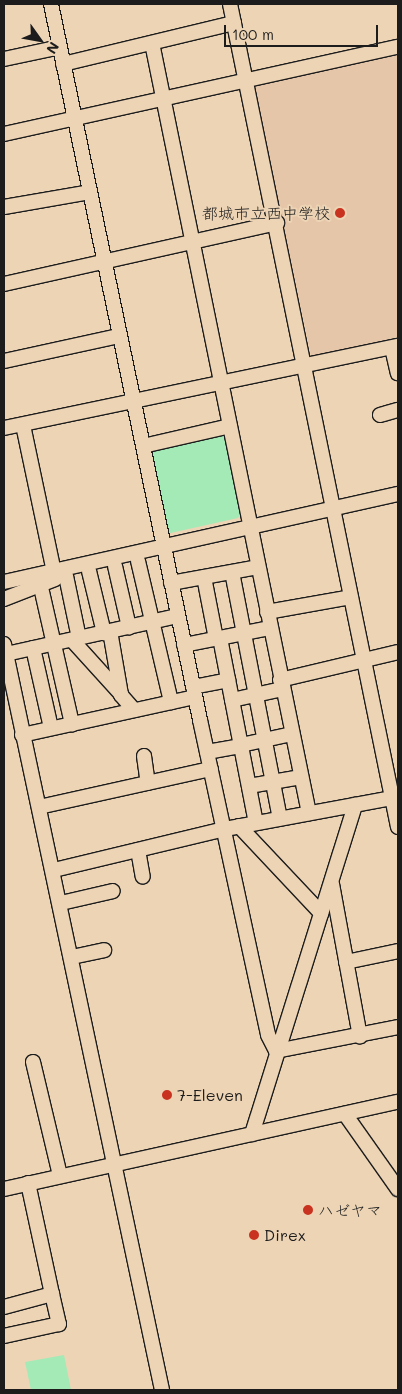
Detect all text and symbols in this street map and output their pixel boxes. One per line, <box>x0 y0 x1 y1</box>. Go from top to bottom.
north arrow <box>15 15 65 65</box>
scale bar <box>227 15 381 47</box>
text: 100 m <box>232 24 274 44</box>
text: N <box>42 39 64 58</box>
place label: 都城市立西中学校 <box>202 203 330 223</box>
marker: 都城市立西中学校 <box>334 207 346 219</box>
place label: 7-Eleven <box>177 1085 243 1105</box>
marker: 7-Eleven <box>161 1089 173 1101</box>
place label: ハゼヤマ <box>318 1200 382 1220</box>
marker: ハゼヤマ <box>302 1204 314 1216</box>
place label: Direx <box>264 1225 306 1245</box>
marker: Direx <box>248 1229 260 1241</box>

